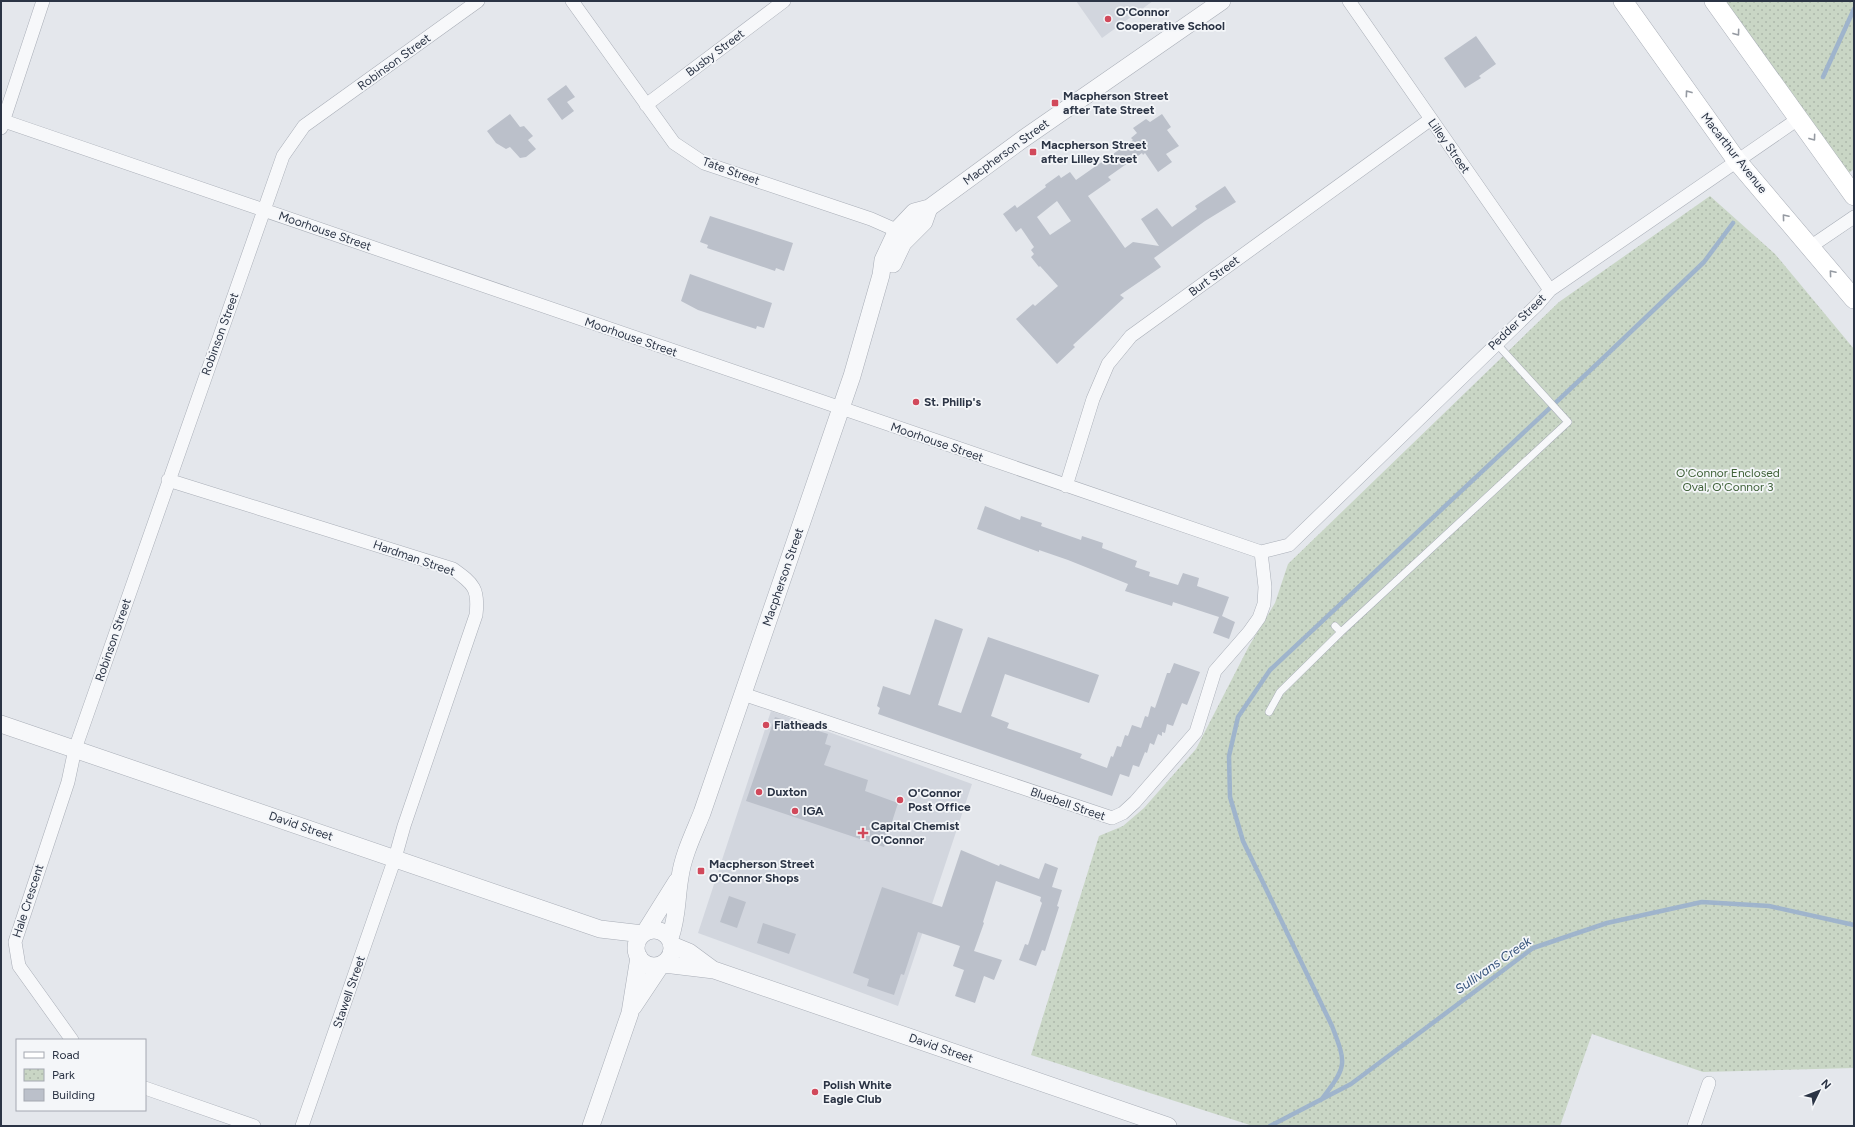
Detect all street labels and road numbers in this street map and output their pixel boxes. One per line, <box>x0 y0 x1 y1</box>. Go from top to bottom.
street label: Busby Street <box>683 26 747 79</box>
street label: Robinson Street <box>355 31 434 93</box>
street label: Macarthur Avenue <box>1698 110 1770 196</box>
street label: Macpherson Street <box>960 116 1052 188</box>
street label: Lilley Street <box>1425 116 1473 176</box>
street label: Tate Street <box>701 154 762 188</box>
street label: Moorhouse Street <box>277 209 374 254</box>
street label: Burt Street <box>1186 253 1242 299</box>
street label: Robinson Street <box>199 290 242 377</box>
street label: Pedder Street <box>1485 291 1549 353</box>
street label: Moorhouse Street <box>583 315 680 360</box>
street label: Moorhouse Street <box>889 420 986 465</box>
street label: Macpherson Street <box>760 526 807 628</box>
street label: Hardman Street <box>371 537 457 579</box>
street label: Robinson Street <box>92 596 134 683</box>
street label: Bluebell Street <box>1029 785 1108 824</box>
street label: David Street <box>267 808 335 844</box>
street label: Hale Crescent <box>10 862 47 940</box>
street label: Stawell Street <box>330 954 368 1030</box>
street label: David Street <box>907 1030 975 1066</box>

